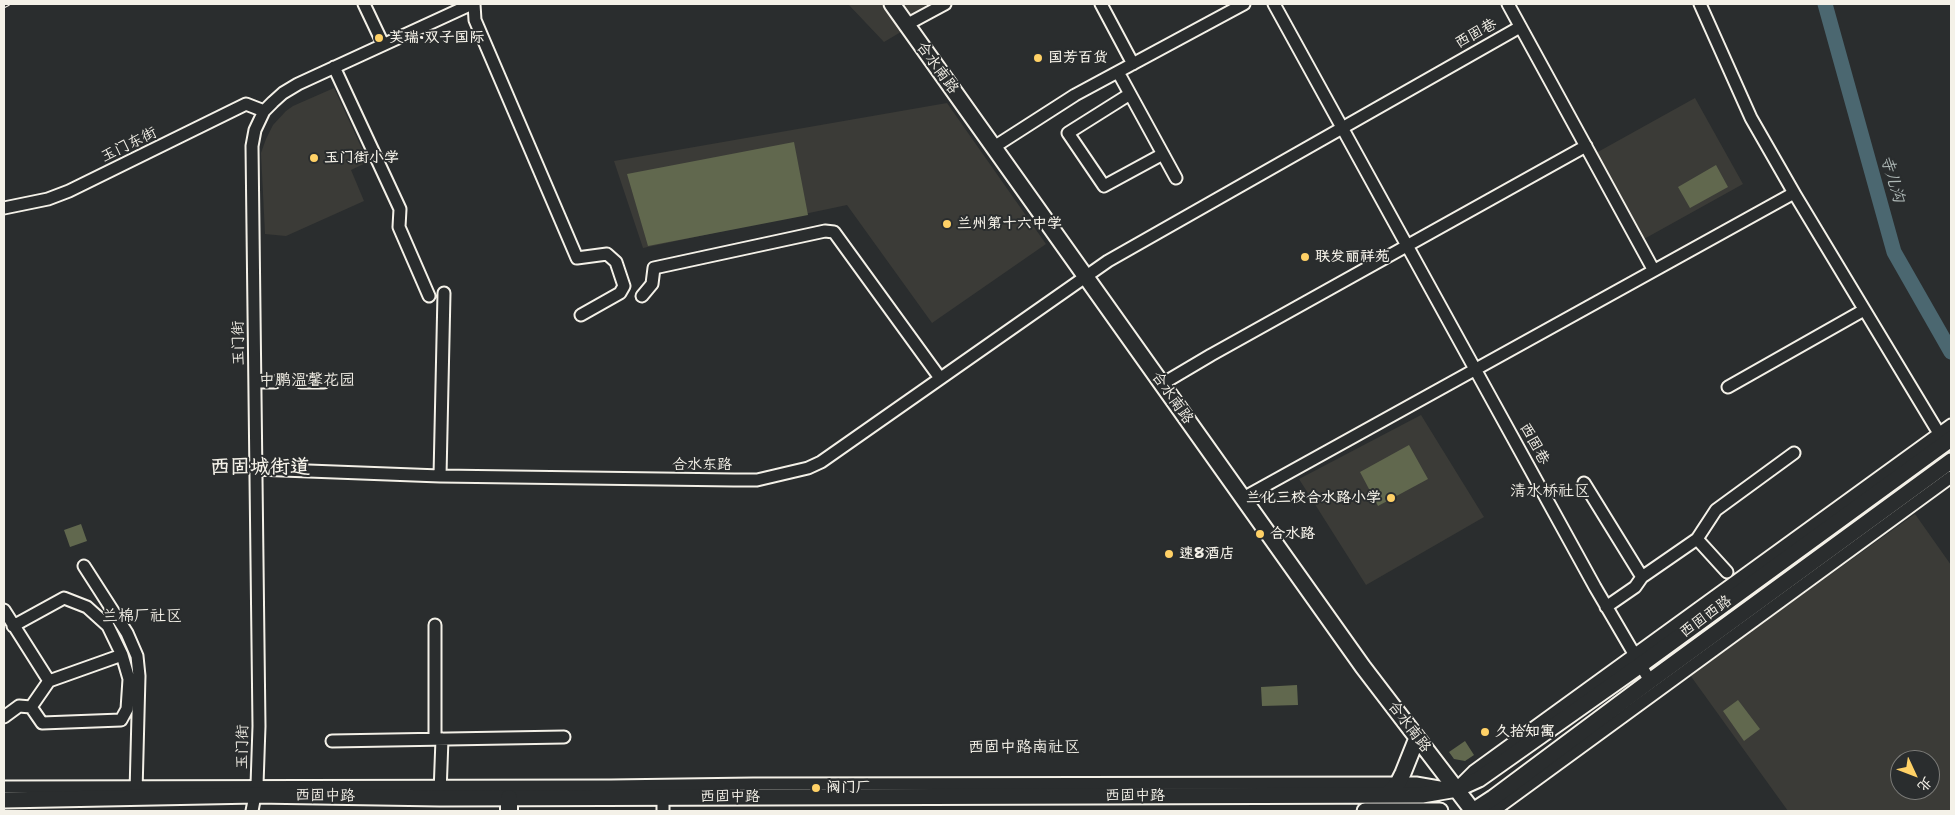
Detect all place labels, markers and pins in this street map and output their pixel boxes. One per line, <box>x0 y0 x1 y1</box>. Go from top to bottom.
place label: 芙瑞·双子国际 <box>389 29 484 47</box>
marker: 芙瑞·双子国际 <box>373 32 385 44</box>
place label: 国芳百货 <box>1048 49 1108 67</box>
marker: 国芳百货 <box>1032 52 1044 64</box>
place label: 玉门街小学 <box>324 149 399 167</box>
marker: 玉门街小学 <box>308 152 320 164</box>
place label: 兰州第十六中学 <box>957 215 1062 233</box>
marker: 兰州第十六中学 <box>941 218 953 230</box>
place label: 联发丽祥苑 <box>1315 248 1390 266</box>
marker: 联发丽祥苑 <box>1299 251 1311 263</box>
place label: 兰化三校合水路小学 <box>1246 489 1381 507</box>
marker: 兰化三校合水路小学 <box>1385 492 1397 504</box>
place label: 合水路 <box>1270 525 1315 543</box>
marker: 合水路 <box>1254 528 1266 540</box>
place label: 速8酒店 <box>1179 545 1234 563</box>
marker: 速8酒店 <box>1163 548 1175 560</box>
place label: 久拾知寓 <box>1495 723 1555 741</box>
marker: 久拾知寓 <box>1479 726 1491 738</box>
place label: 阀门厂 <box>826 779 871 797</box>
marker: 阀门厂 <box>810 782 822 794</box>

